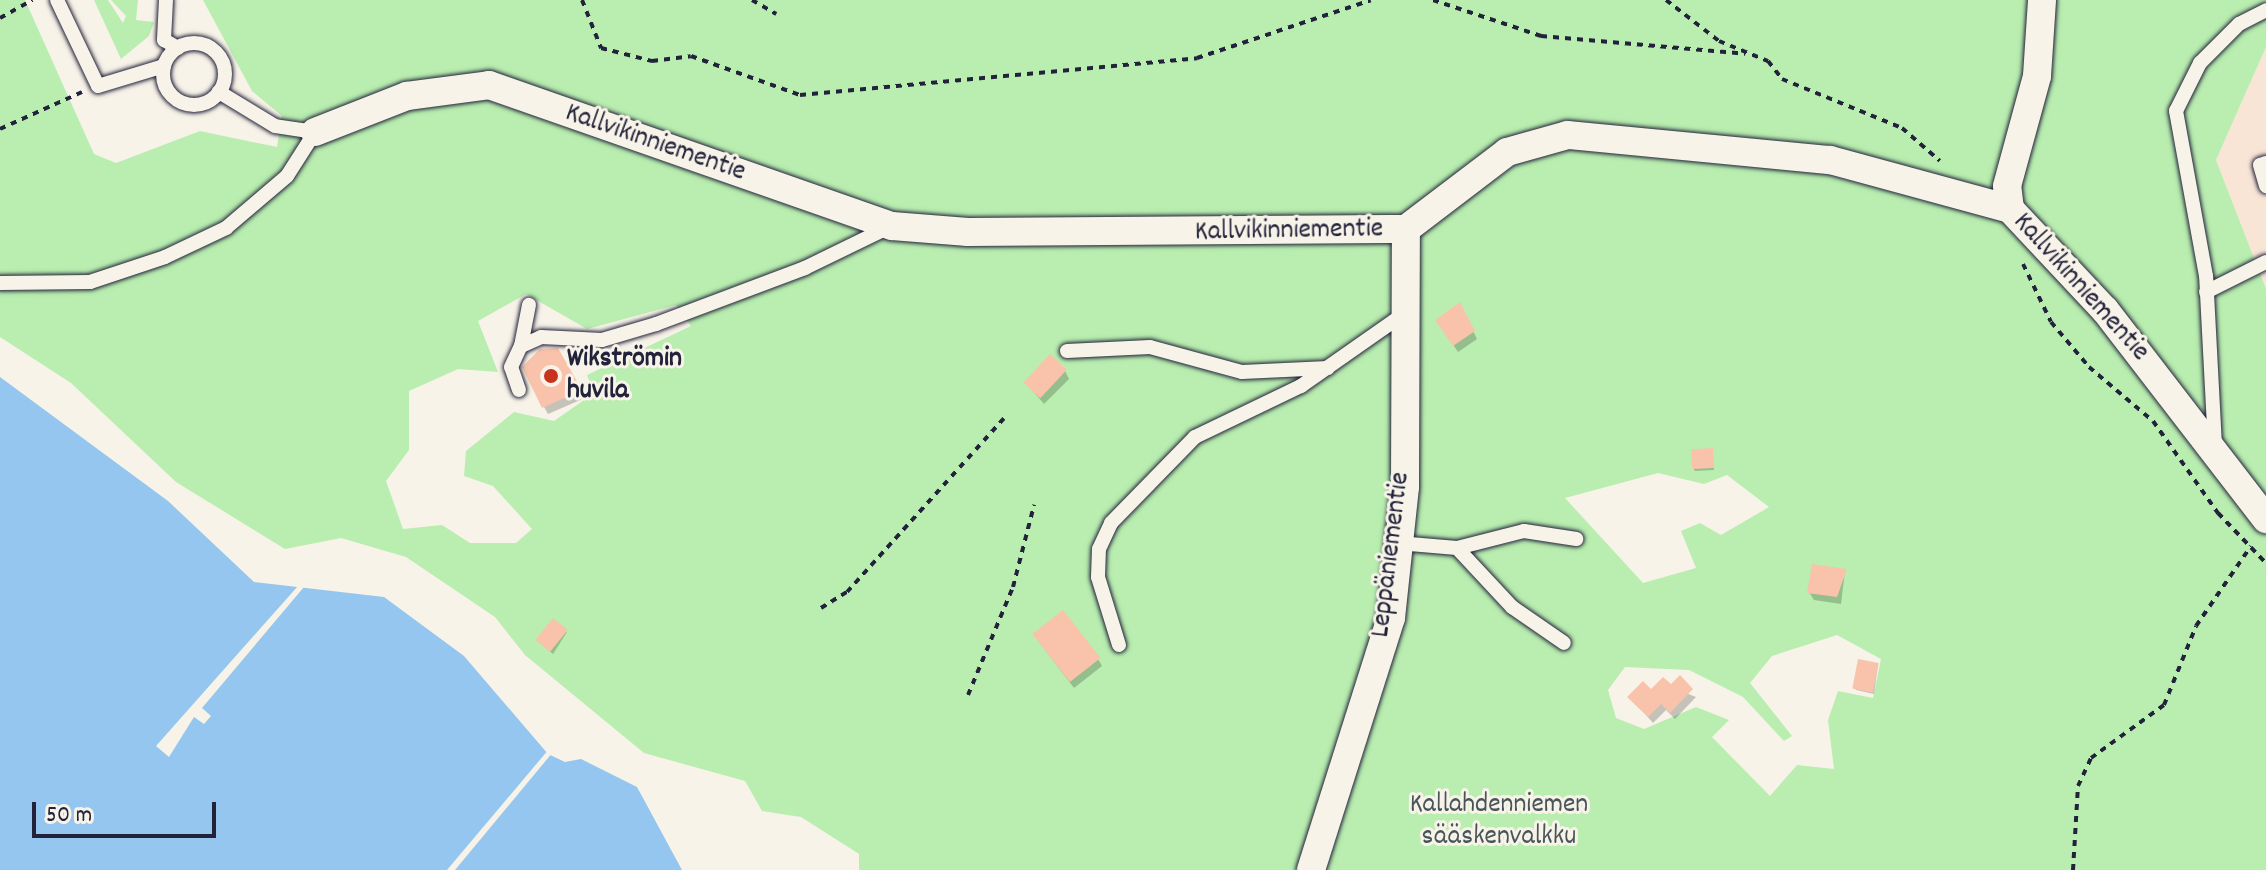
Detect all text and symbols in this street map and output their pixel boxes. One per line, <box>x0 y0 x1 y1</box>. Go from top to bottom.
street label: Kallvikinniementie <box>560 97 750 191</box>
street label: Kallvikinniementie <box>2004 207 2156 369</box>
street label: Kallvikinniementie <box>1195 214 1383 250</box>
place label: Wikströmin huvila <box>567 343 682 409</box>
marker: Wikströmin huvila <box>542 367 560 385</box>
street label: Leppäniementie <box>1365 470 1419 640</box>
scale bar <box>36 786 220 836</box>
park label: Kallahdenniemen sääskenvalkku <box>1410 789 1588 855</box>
text: 50 m <box>46 799 92 833</box>

